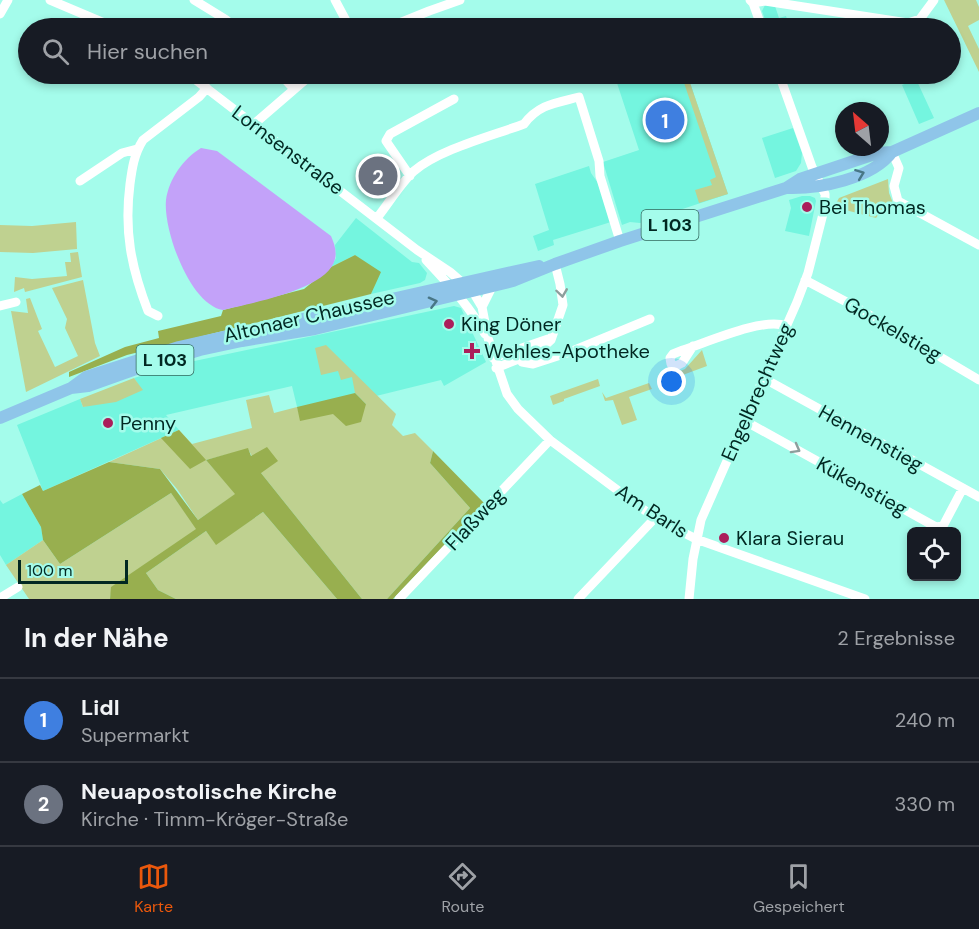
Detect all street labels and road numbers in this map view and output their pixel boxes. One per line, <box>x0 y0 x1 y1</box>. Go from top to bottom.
street label: Lornsenstraße <box>227 99 349 201</box>
road number: L 103 <box>642 210 698 240</box>
street label: Altonaer Chaussee <box>221 284 397 348</box>
street label: Gockelstieg <box>840 291 946 367</box>
street label: Engelbrechtweg <box>715 319 799 465</box>
road number: L 103 <box>136 345 194 375</box>
street label: Hennenstieg <box>814 399 928 477</box>
street label: Kükenstieg <box>812 450 912 522</box>
street label: Am Barls <box>611 478 693 544</box>
street label: Flaßweg <box>439 482 511 556</box>

